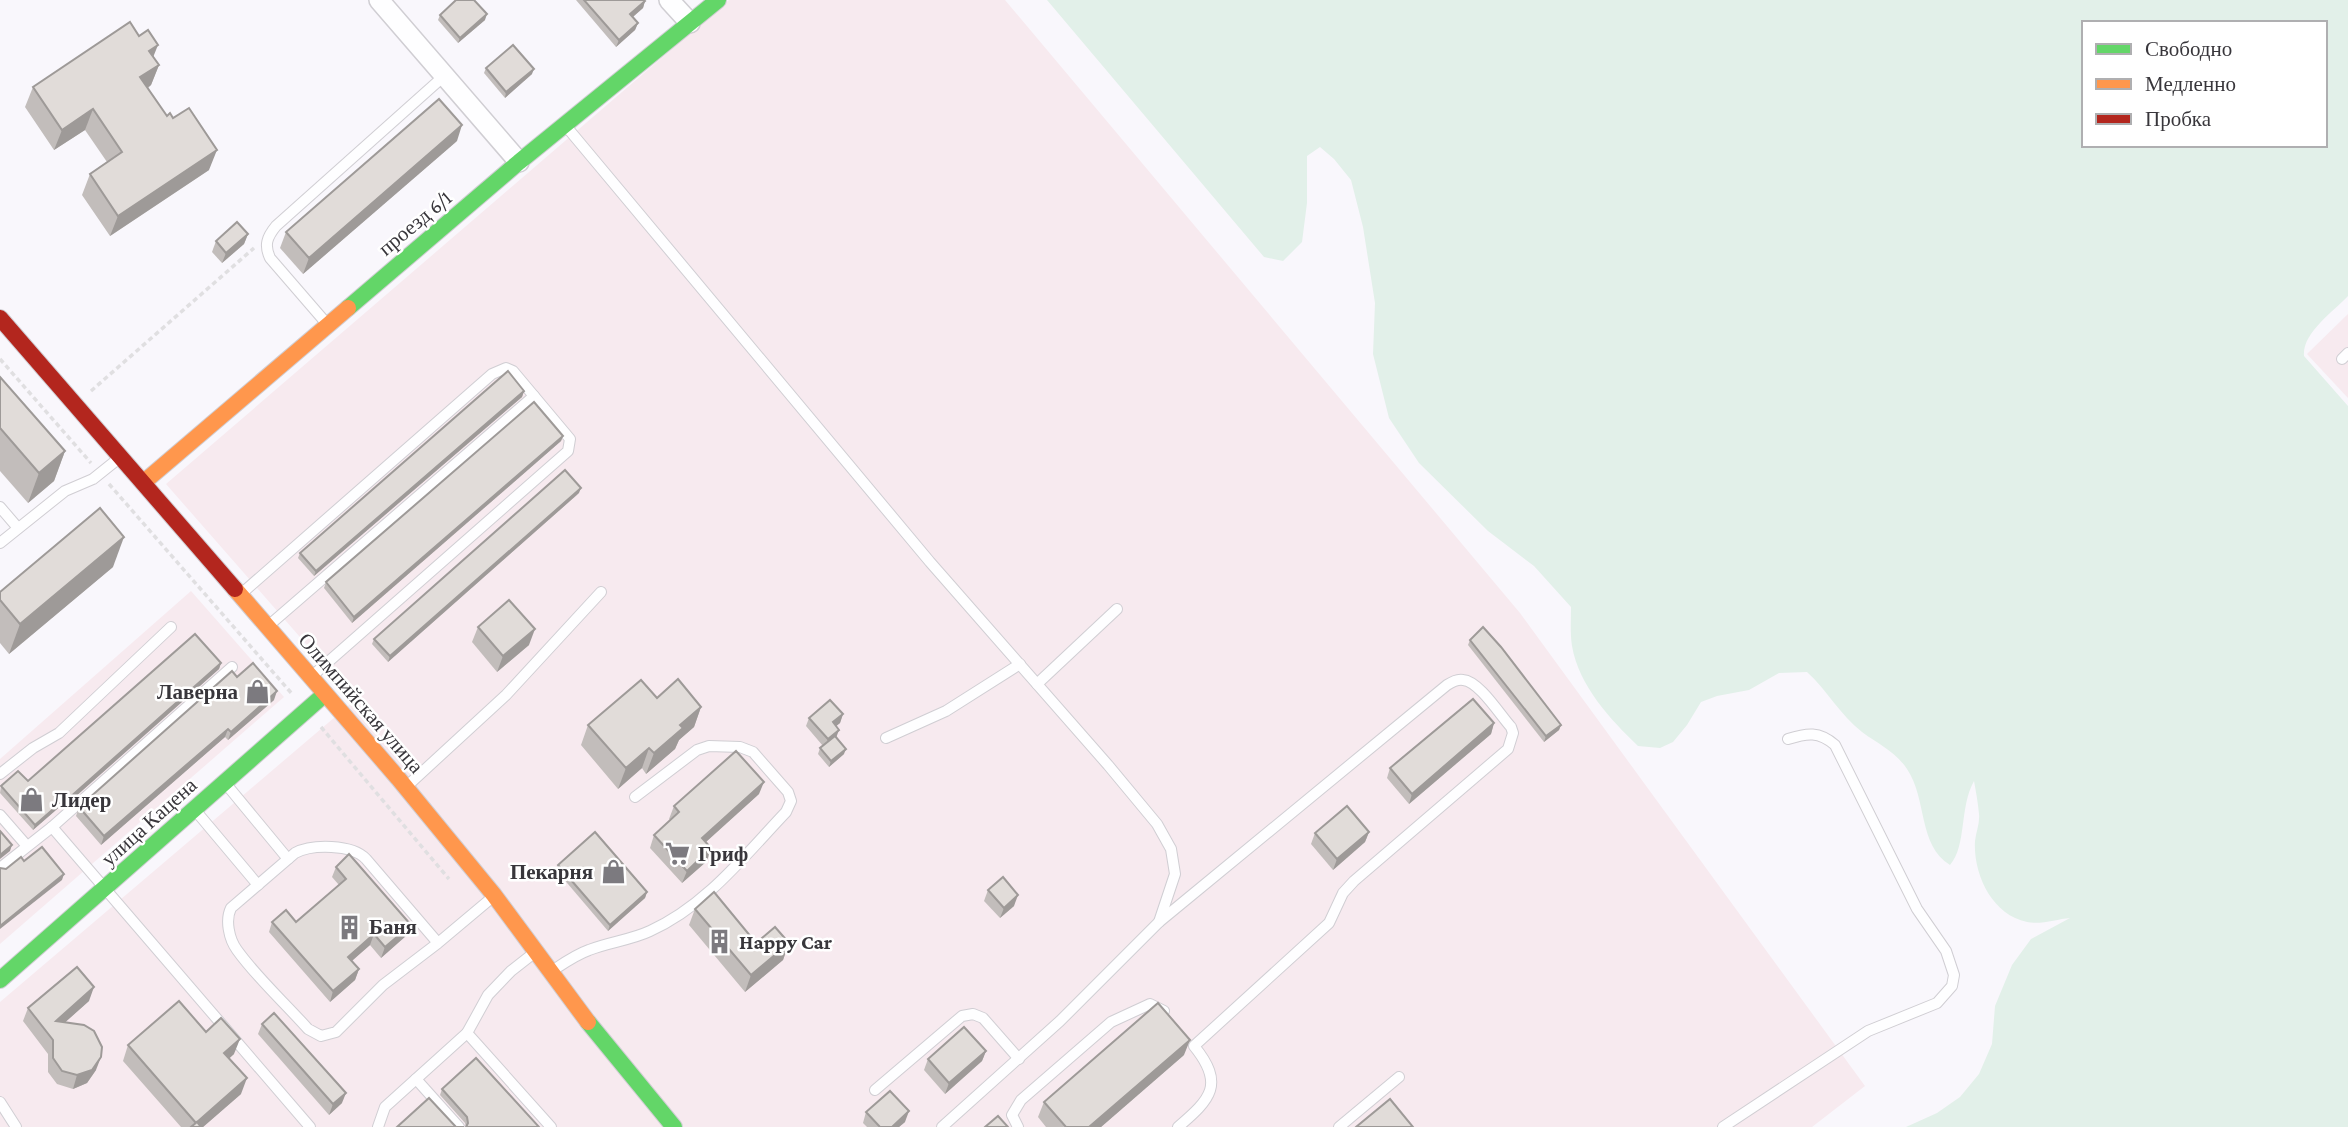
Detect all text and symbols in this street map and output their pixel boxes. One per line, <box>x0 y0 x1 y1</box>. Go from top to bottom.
legend <box>2082 21 2327 147</box>
text: Свободно <box>2145 37 2232 61</box>
text: Медленно <box>2145 72 2236 96</box>
text: Пробка <box>2145 107 2212 131</box>
street label: проезд 6/1 <box>373 185 457 261</box>
street label: Олимпийская улица <box>294 628 429 778</box>
shop icon: Лаверна <box>244 678 272 706</box>
place label: Лаверна <box>157 680 238 704</box>
street label: улица Кацена <box>96 772 202 871</box>
shop icon: Лидер <box>18 786 46 814</box>
place label: Лидер <box>52 788 111 812</box>
supermarket icon: Гриф <box>664 840 692 868</box>
place label: Гриф <box>698 842 748 866</box>
shop icon: Пекарня <box>599 858 627 886</box>
place label: Пекарня <box>510 860 593 884</box>
building icon: Баня <box>335 913 363 941</box>
place label: Баня <box>369 915 417 939</box>
building icon: Happy Car <box>705 928 733 956</box>
place label: Happy Car <box>739 930 833 954</box>

